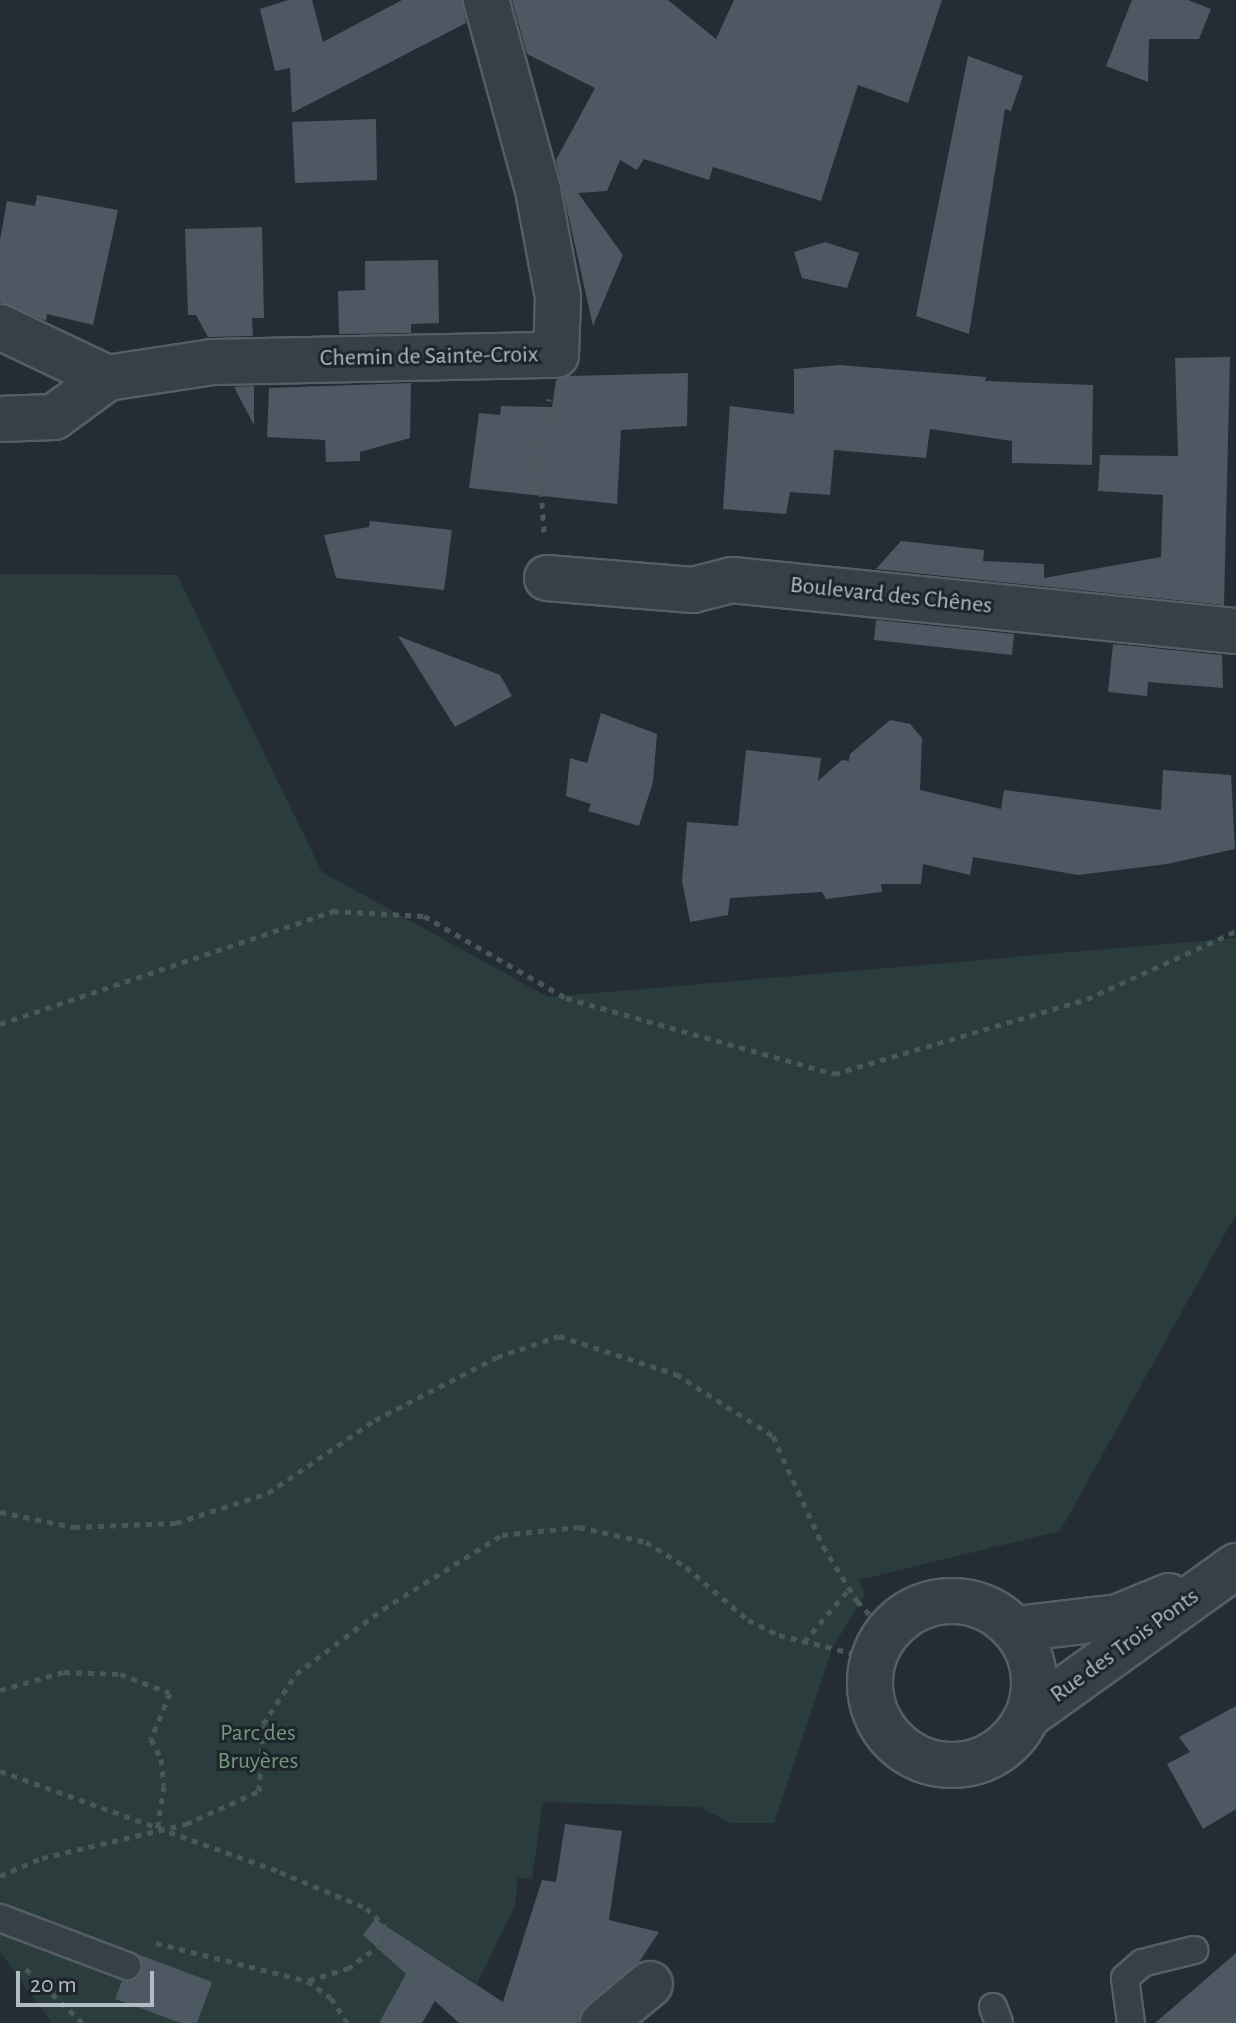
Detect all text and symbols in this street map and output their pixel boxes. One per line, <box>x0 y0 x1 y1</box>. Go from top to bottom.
street label: Chemin de Sainte-Croix <box>320 341 538 373</box>
street label: Boulevard des Chênes <box>789 571 993 621</box>
street label: Rue des Trois Ponts <box>1045 1582 1205 1710</box>
park label: Parc des Bruyères <box>218 1720 298 1776</box>
scale bar <box>20 1955 158 2005</box>
text: 20 m <box>30 1973 77 1997</box>

